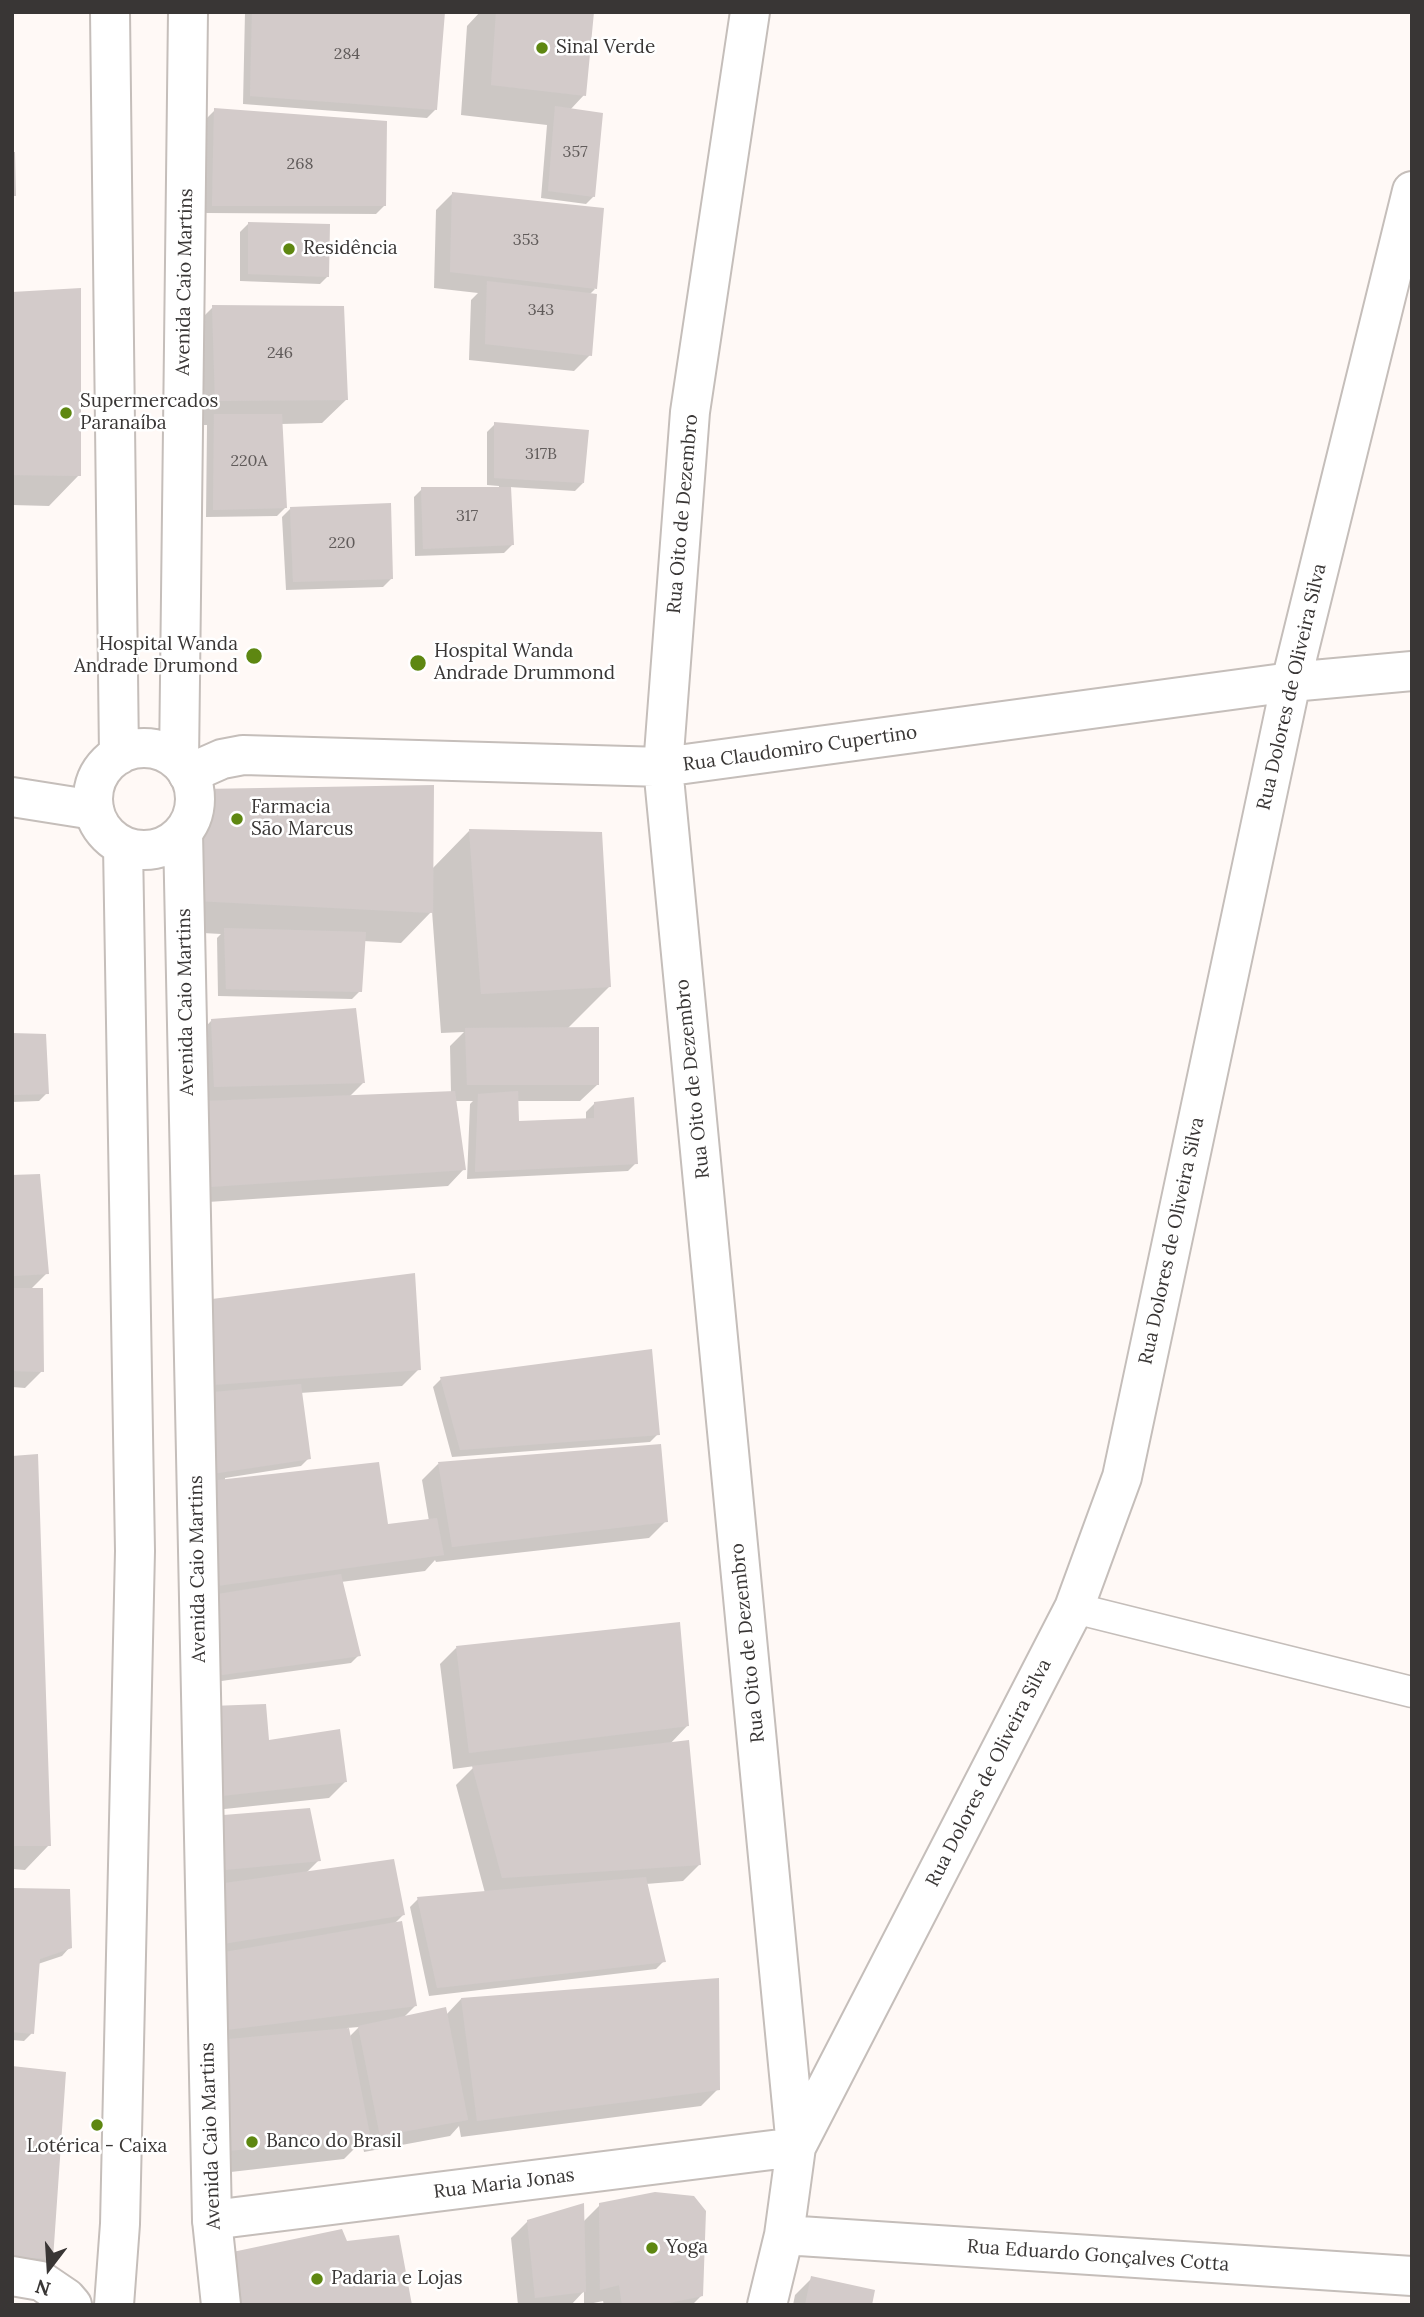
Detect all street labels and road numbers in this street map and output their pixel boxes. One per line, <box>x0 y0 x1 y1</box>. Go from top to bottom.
street label: Avenida Caio Martins <box>172 188 198 376</box>
street label: Rua Oito de Dezembro <box>663 413 703 615</box>
street label: Rua Dolores de Oliveira Silva <box>1253 561 1331 813</box>
street label: Rua Claudomiro Cupertino <box>681 721 919 777</box>
street label: Avenida Caio Martins <box>173 908 199 1096</box>
street label: Rua Oito de Dezembro <box>671 978 715 1180</box>
street label: Rua Dolores de Oliveira Silva <box>1135 1115 1209 1367</box>
street label: Avenida Caio Martins <box>185 1475 211 1663</box>
street label: Rua Oito de Dezembro <box>726 1542 770 1744</box>
street label: Rua Dolores de Oliveira Silva <box>922 1655 1056 1891</box>
street label: Avenida Caio Martins <box>196 2042 226 2230</box>
street label: Rua Maria Jonas <box>432 2164 576 2204</box>
street label: Rua Eduardo Gonçalves Cotta <box>966 2235 1230 2277</box>

